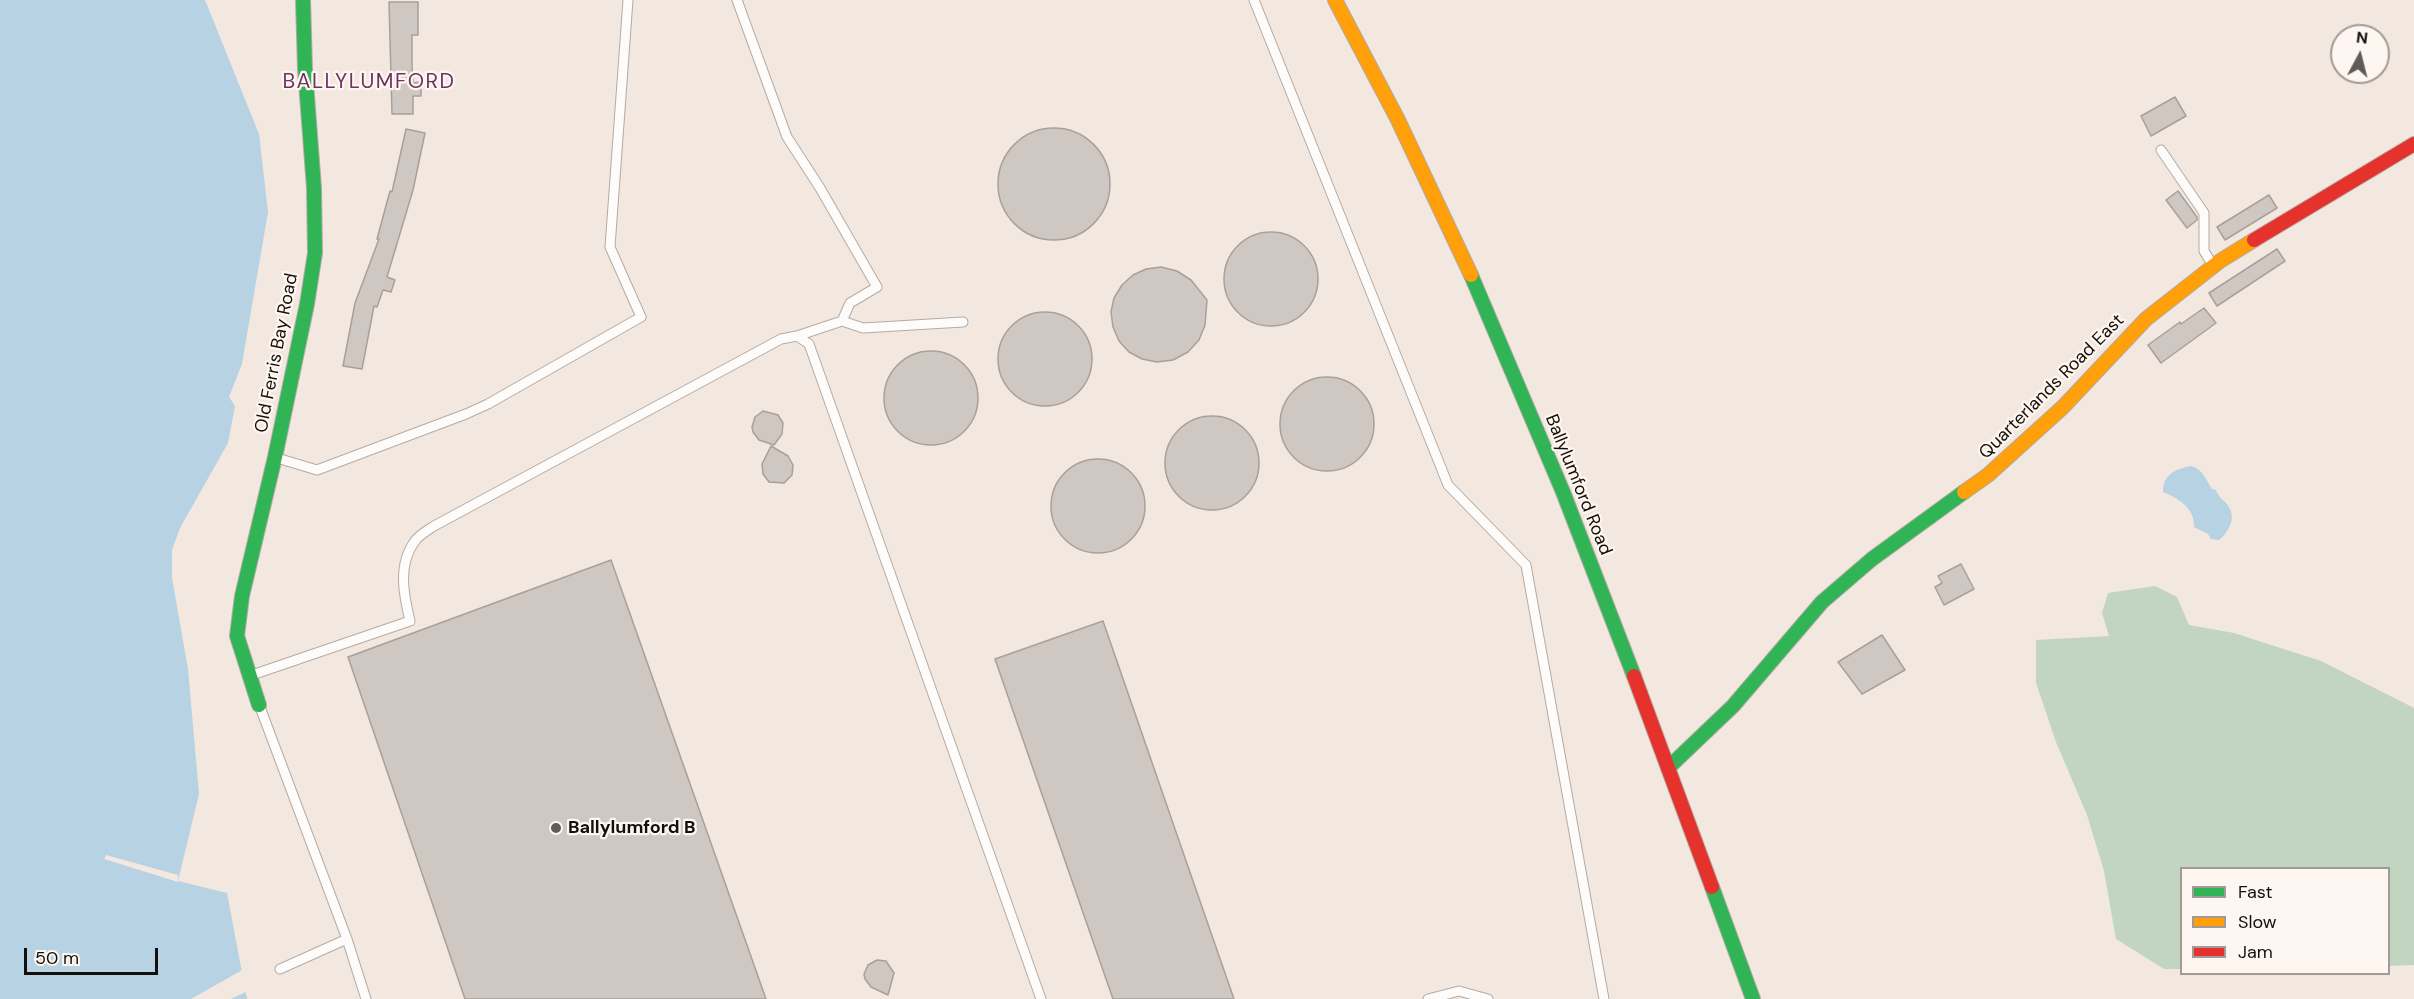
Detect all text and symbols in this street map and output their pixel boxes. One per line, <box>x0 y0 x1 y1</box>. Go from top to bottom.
north arrow <box>2330 24 2390 84</box>
text: N <box>2355 26 2369 49</box>
district label: BALLYLUMFORD <box>283 69 455 95</box>
street label: Old Ferris Bay Road <box>251 271 303 435</box>
street label: Quarterlands Road East <box>1975 310 2129 464</box>
street label: Ballylumford Road <box>1540 412 1616 558</box>
place label: Ballylumford B <box>568 817 695 839</box>
marker: Ballylumford B <box>549 821 563 835</box>
legend <box>2180 867 2390 975</box>
text: Fast <box>2238 880 2273 904</box>
text: Slow <box>2238 910 2277 934</box>
scale bar <box>27 936 160 974</box>
text: Jam <box>2238 940 2273 964</box>
text: 50 m <box>35 946 79 970</box>

